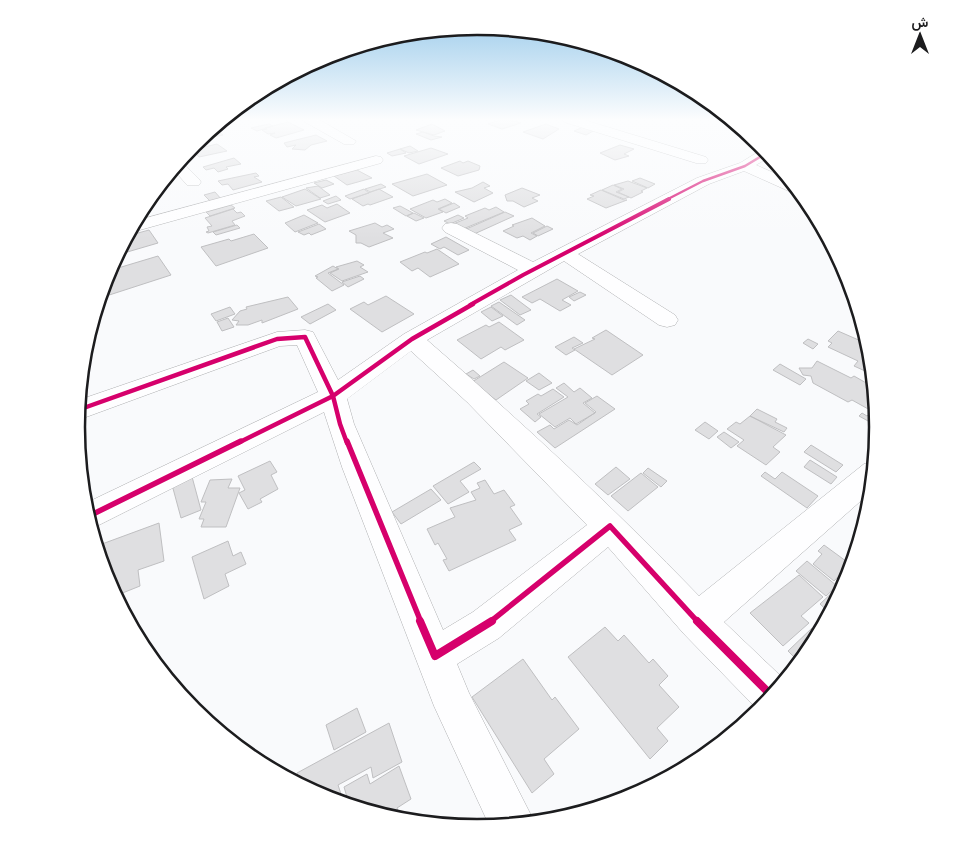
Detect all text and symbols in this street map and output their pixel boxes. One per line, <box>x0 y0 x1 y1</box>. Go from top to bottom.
north arrow <box>895 10 945 60</box>
text: ش <box>912 14 929 31</box>

